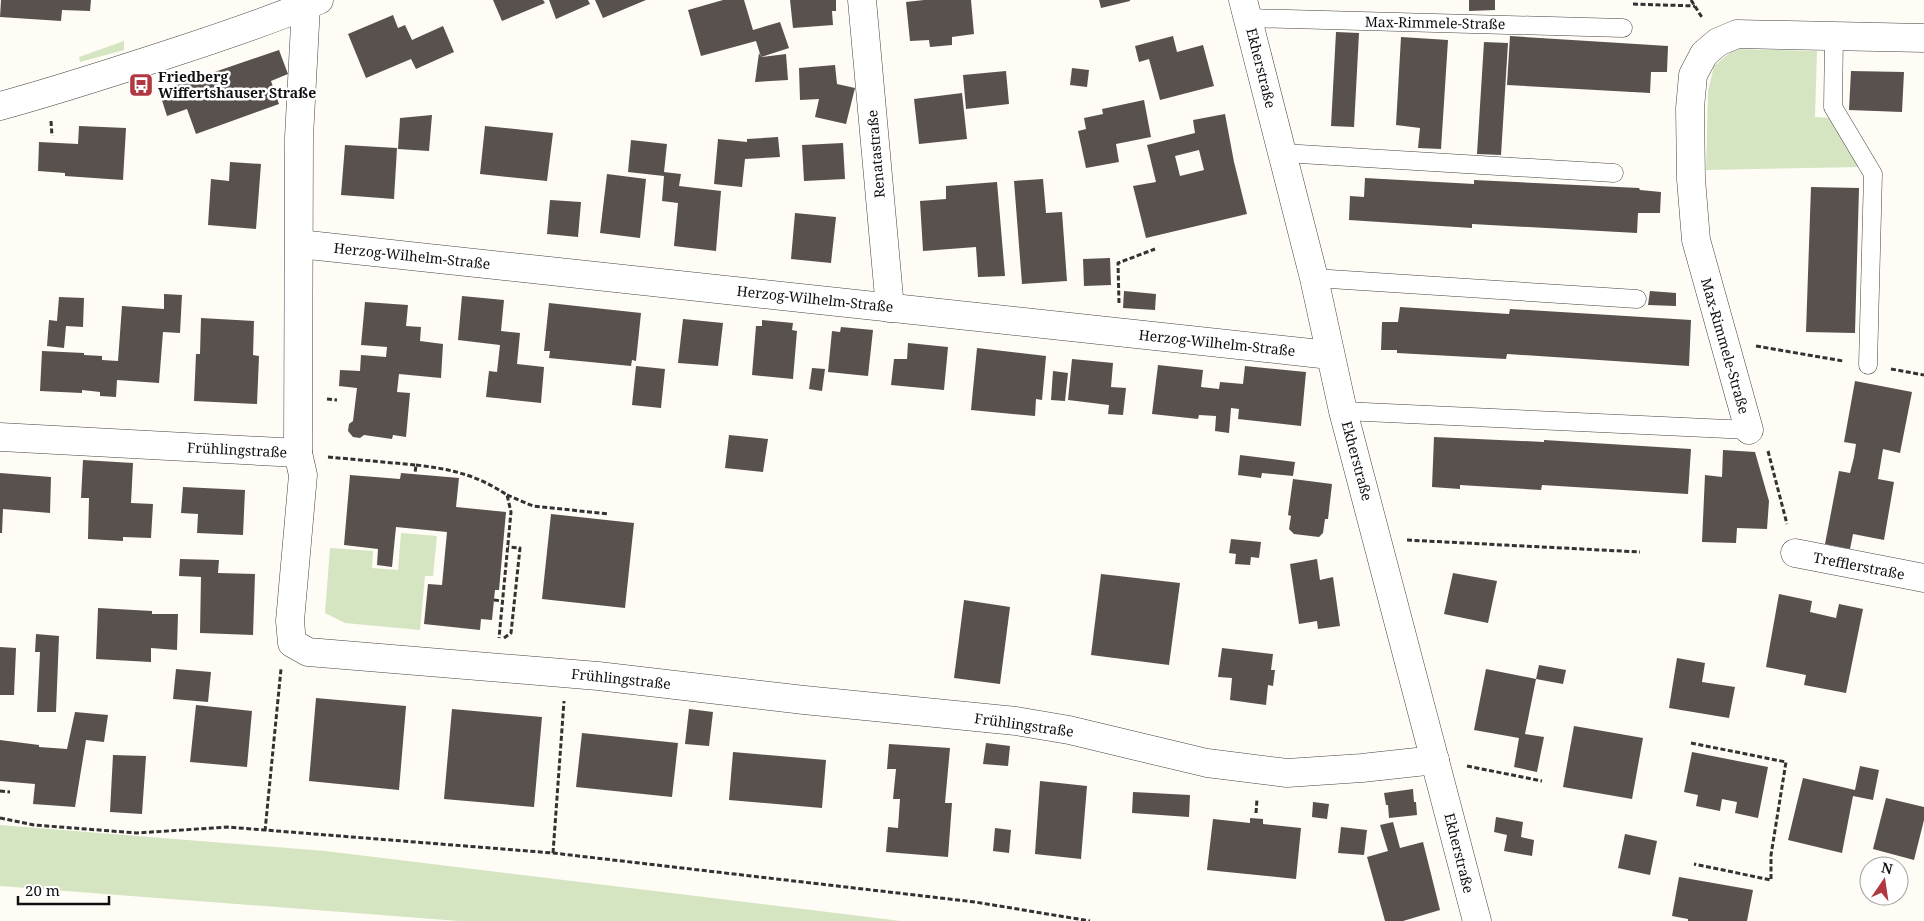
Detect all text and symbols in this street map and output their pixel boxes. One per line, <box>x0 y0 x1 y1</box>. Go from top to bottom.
street label: Max-Rimmele-Straße <box>1365 12 1505 33</box>
street label: Ekherstraße <box>1242 26 1281 110</box>
place label: Friedberg Wiffertshauser Straße <box>158 67 316 102</box>
bus stop icon: Friedberg Wiffertshauser Straße <box>128 72 154 98</box>
street label: Renatastraße <box>862 109 889 199</box>
street label: Herzog-Wilhelm-Straße <box>333 238 491 273</box>
street label: Max-Rimmele-Straße <box>1697 276 1754 416</box>
street label: Herzog-Wilhelm-Straße <box>736 281 894 316</box>
street label: Herzog-Wilhelm-Straße <box>1138 325 1296 360</box>
street label: Ekherstraße <box>1338 419 1377 503</box>
street label: Frühlingstraße <box>187 437 287 462</box>
street label: Trefflerstraße <box>1812 547 1906 584</box>
street label: Frühlingstraße <box>570 664 672 693</box>
street label: Frühlingstraße <box>973 708 1075 741</box>
street label: Ekherstraße <box>1440 811 1479 895</box>
north arrow <box>1859 856 1909 906</box>
text: N <box>1880 857 1895 878</box>
scale bar <box>18 874 109 906</box>
text: 20 m <box>25 880 60 900</box>

